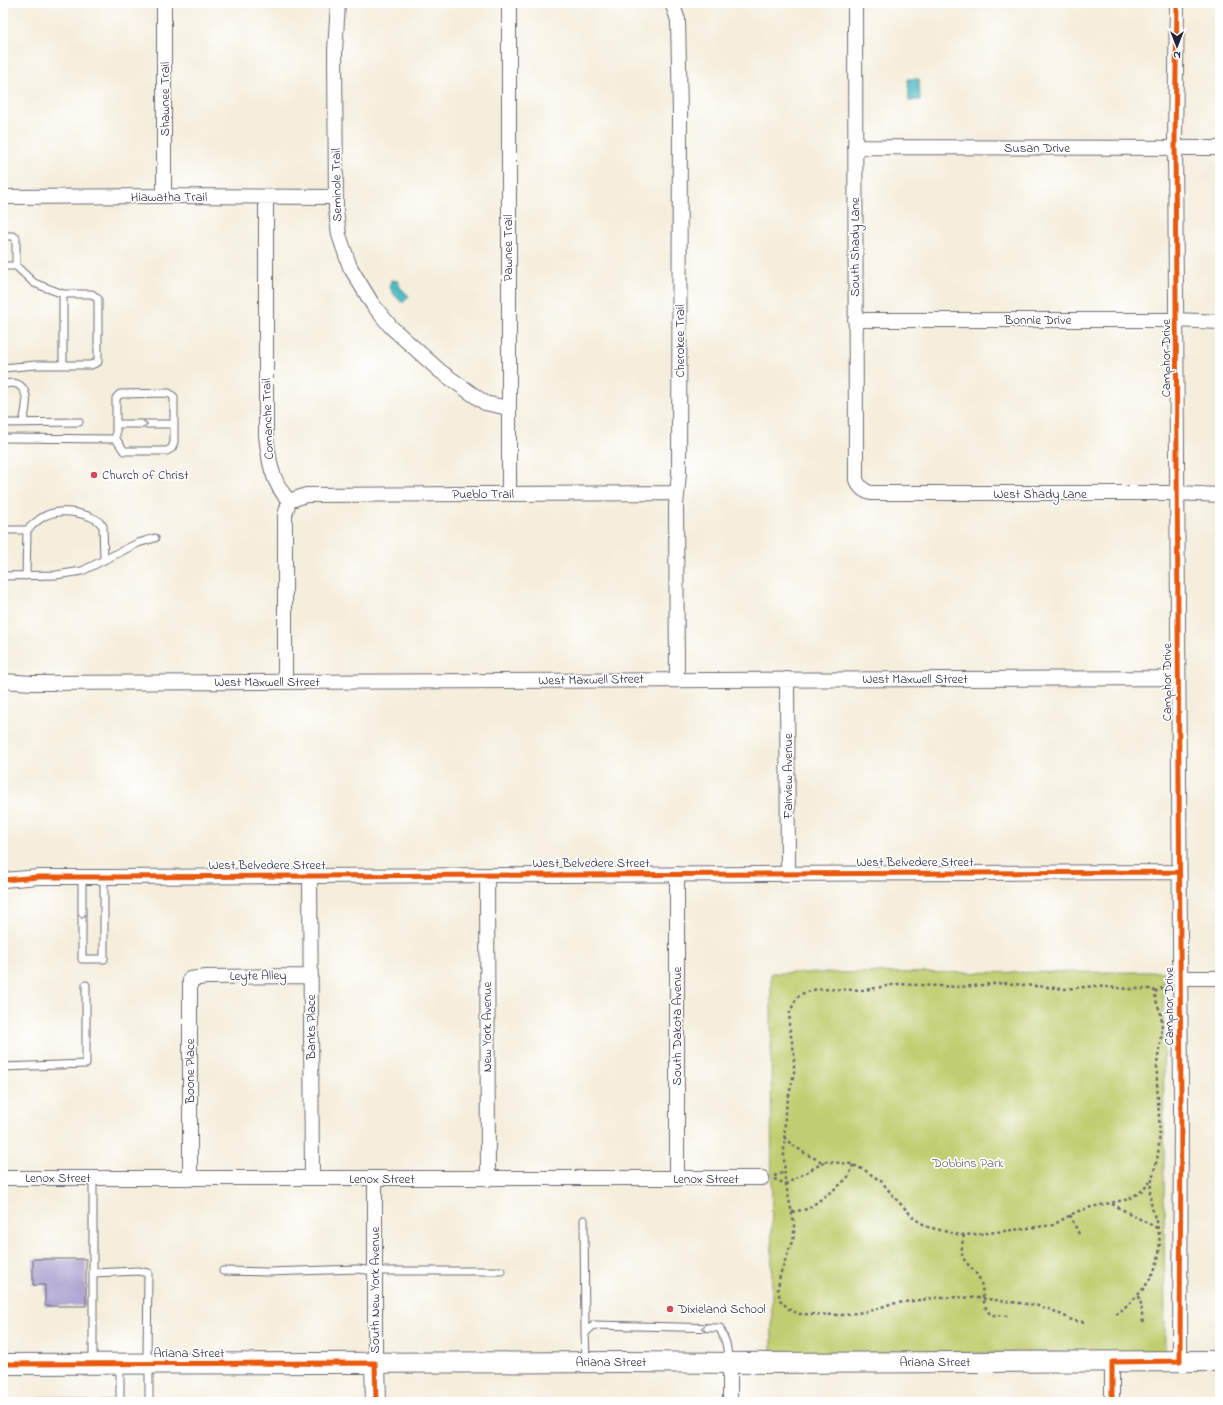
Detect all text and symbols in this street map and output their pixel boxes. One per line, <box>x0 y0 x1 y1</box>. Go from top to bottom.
north arrow <box>1157 26 1197 66</box>
text: N <box>1173 47 1181 63</box>
street label: Shawnee Trail <box>156 62 175 136</box>
street label: Susan Drive <box>1004 139 1070 158</box>
street label: Seminole Trail <box>327 148 347 222</box>
street label: Hiawatha Trail <box>131 188 207 207</box>
street label: South Shady Lane <box>846 197 866 297</box>
street label: Pawnee Trail <box>499 215 518 281</box>
street label: Cherokee Trail <box>671 304 690 378</box>
street label: Bonnie Drive <box>1004 311 1072 330</box>
street label: Camphor Drive <box>1157 319 1176 397</box>
street label: Comanche Trail <box>257 378 279 460</box>
one-way arrow <box>142 420 148 428</box>
place label: Church of Christ <box>102 466 189 485</box>
marker: Church of Christ <box>89 470 99 480</box>
street label: Pueblo Trail <box>452 485 514 504</box>
street label: West Shady Lane <box>993 485 1087 505</box>
street label: Camphor Drive <box>1158 643 1177 721</box>
street label: West Maxwell Street <box>538 670 645 690</box>
street label: West Maxwell Street <box>862 670 968 689</box>
street label: West Maxwell Street <box>214 673 320 692</box>
street label: Fairview Avenue <box>779 733 798 820</box>
street label: West Belvedere Street <box>856 853 974 872</box>
street label: West Belvedere Street <box>532 854 650 873</box>
street label: West Belvedere Street <box>208 856 326 875</box>
one-way arrow <box>78 913 86 919</box>
street label: Leyte Alley <box>229 966 287 987</box>
street label: South Dakota Avenue <box>668 966 687 1085</box>
street label: Camphor Drive <box>1160 967 1179 1045</box>
street label: New York Avenue <box>478 982 497 1072</box>
street label: Banks Place <box>302 994 321 1061</box>
street label: Boone Place <box>181 1038 200 1105</box>
park label: Dobbins Park <box>931 1154 1004 1173</box>
street label: Lenox Street <box>25 1169 91 1188</box>
street label: Lenox Street <box>349 1170 415 1189</box>
street label: Lenox Street <box>673 1170 739 1189</box>
street label: South New York Avenue <box>366 1226 385 1353</box>
place label: Dixieland School <box>677 1300 766 1319</box>
marker: Dixieland School <box>665 1304 675 1314</box>
one-way arrow <box>701 1324 707 1332</box>
street label: Ariana Street <box>154 1344 225 1363</box>
street label: Ariana Street <box>576 1353 647 1372</box>
street label: Ariana Street <box>900 1353 971 1372</box>

